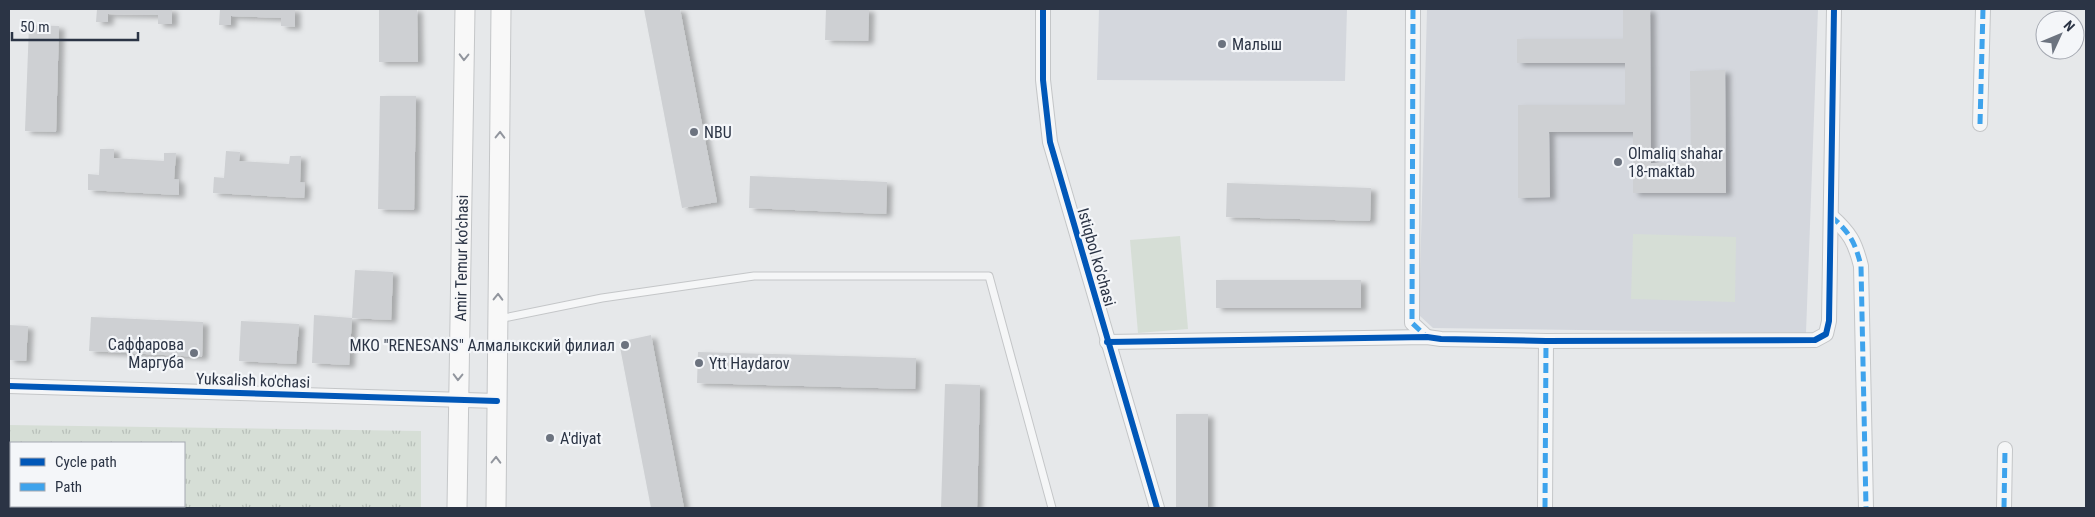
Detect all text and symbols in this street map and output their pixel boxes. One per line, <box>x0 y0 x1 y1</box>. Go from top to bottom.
scale bar <box>12 10 139 42</box>
north arrow <box>2035 10 2085 60</box>
text: N <box>2061 17 2078 35</box>
text: 50 m <box>20 18 50 36</box>
place label: Малыш <box>1232 35 1282 54</box>
marker: Малыш <box>1216 38 1228 50</box>
one-way arrow <box>459 54 470 62</box>
place label: NBU <box>704 123 732 142</box>
marker: NBU <box>688 126 700 138</box>
one-way arrow <box>495 130 505 138</box>
place label: Olmaliq shahar 18-maktab <box>1628 144 1723 181</box>
marker: Olmaliq shahar 18-maktab <box>1612 156 1624 168</box>
street label: Amir Temur ko'chasi <box>451 194 472 322</box>
street label: Istiqbol ko'chasi <box>1073 206 1120 308</box>
one-way arrow <box>493 293 503 300</box>
place label: Саффарова Маргуба <box>108 335 184 372</box>
place label: МКО "RENESANS" Алмалыкский филиал <box>349 336 615 355</box>
marker: МКО "RENESANS" Алмалыкский филиал <box>619 339 631 351</box>
marker: Саффарова Маргуба <box>188 347 200 359</box>
place label: Ytt Haydarov <box>709 354 790 373</box>
marker: Ytt Haydarov <box>693 357 705 369</box>
street label: Yuksalish ko'chasi <box>196 369 310 392</box>
one-way arrow <box>453 374 463 382</box>
place label: A'diyat <box>560 429 601 448</box>
marker: A'diyat <box>544 432 556 444</box>
legend <box>10 442 185 507</box>
text: Cycle path <box>55 453 117 471</box>
one-way arrow <box>491 455 502 463</box>
text: Path <box>55 478 82 496</box>

